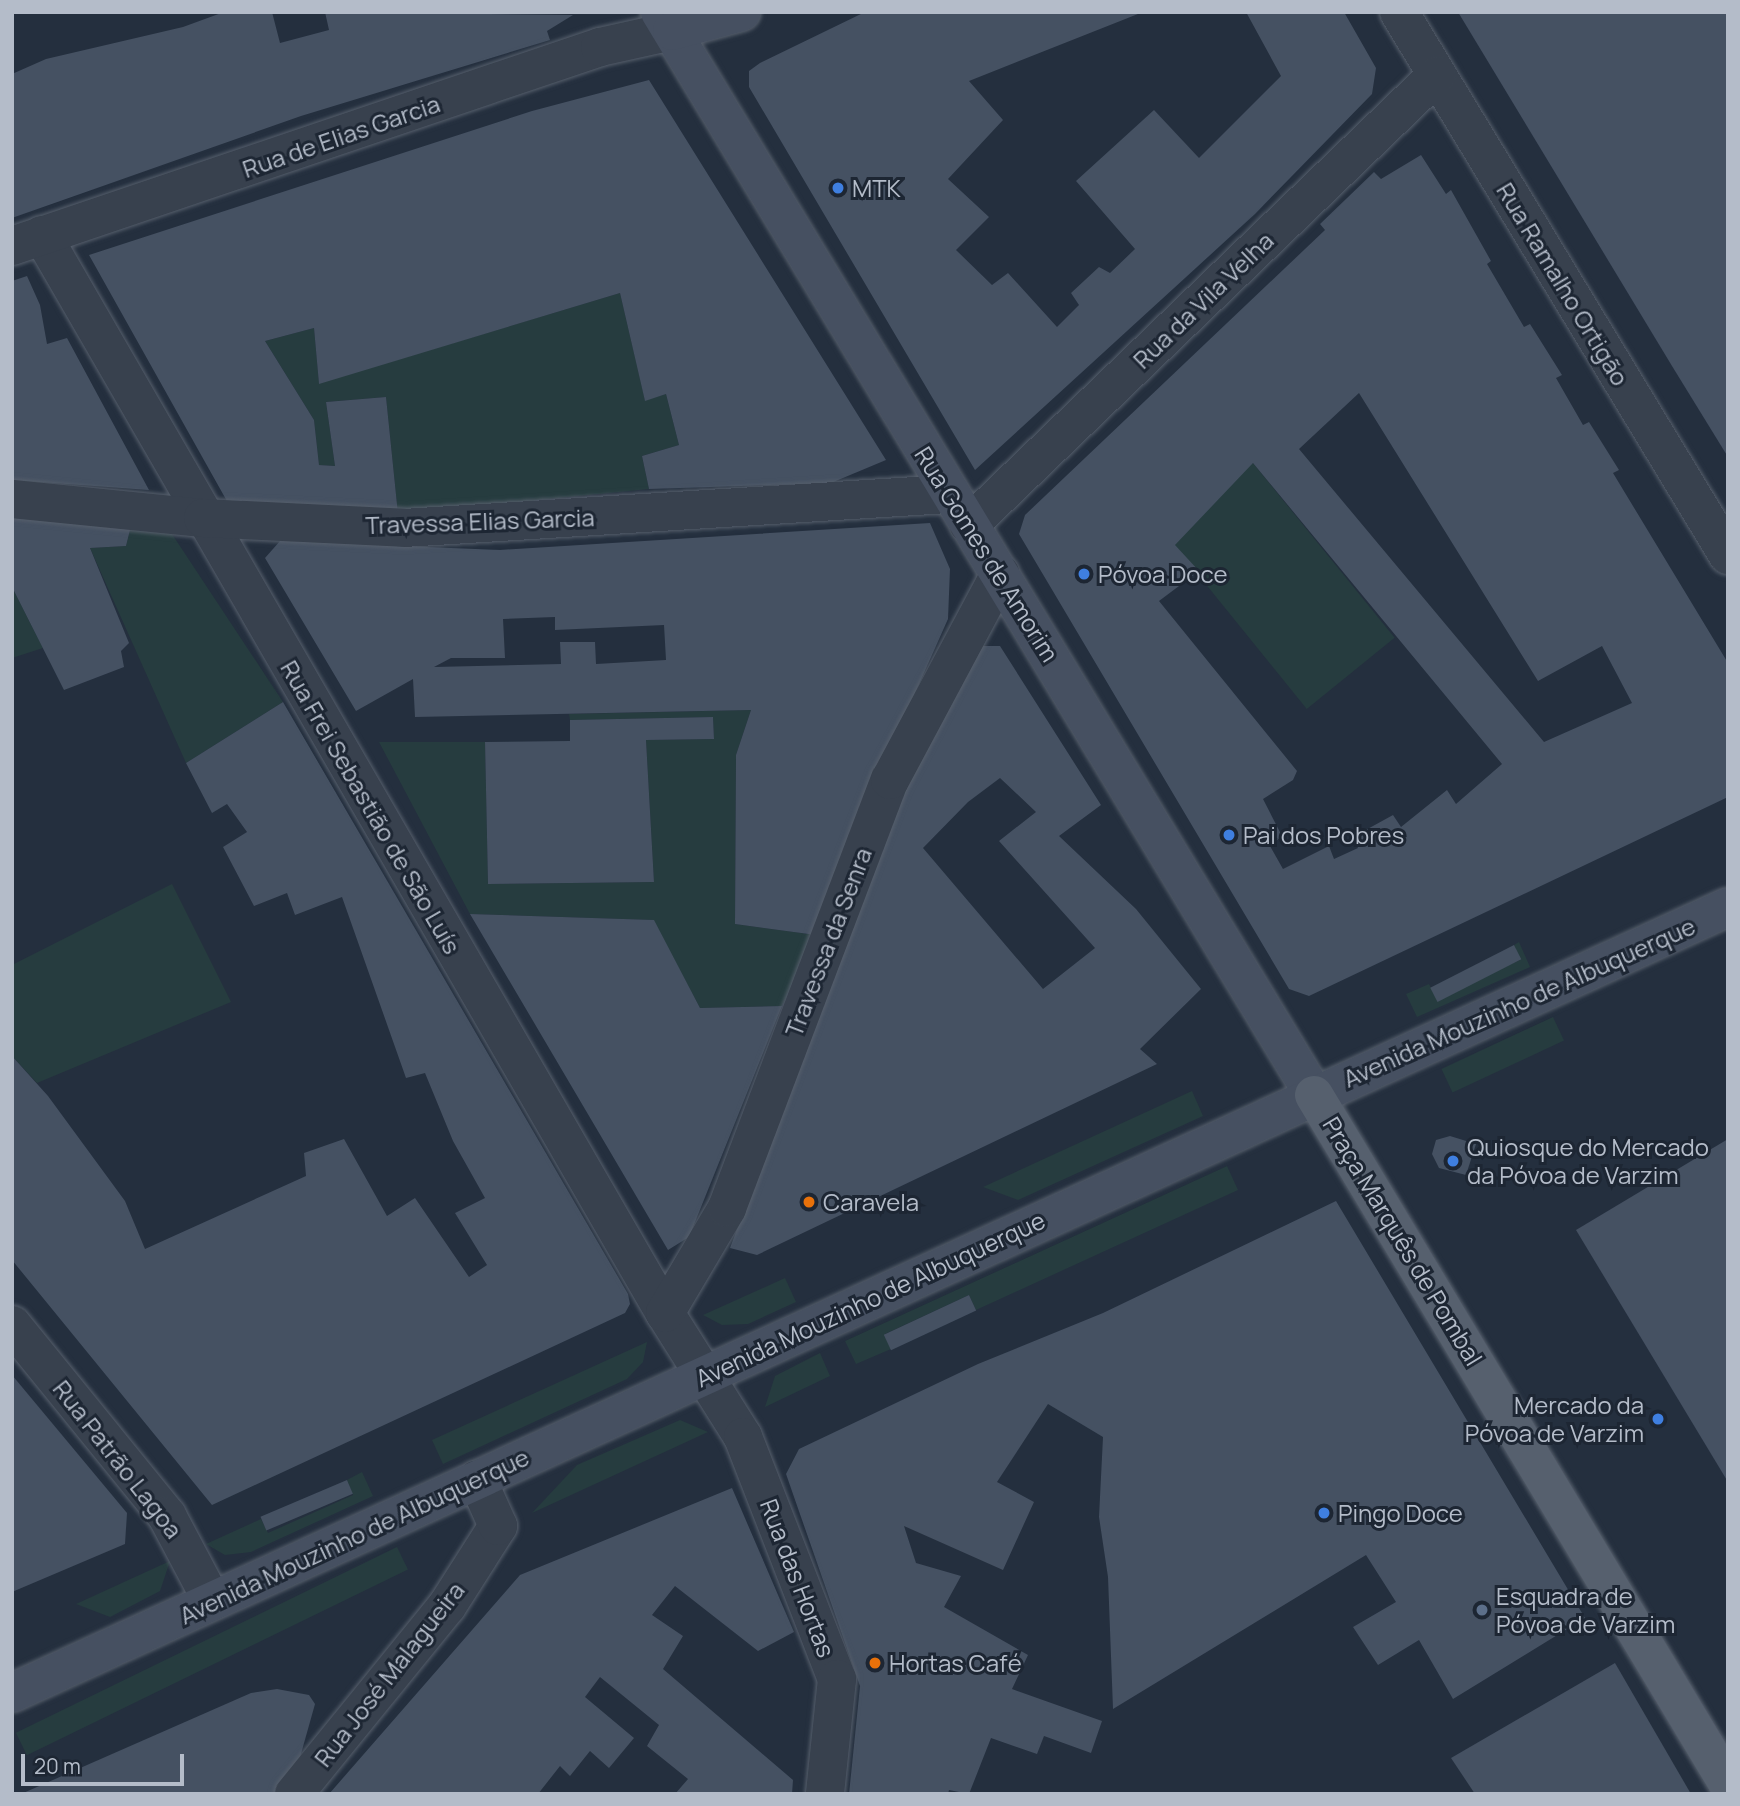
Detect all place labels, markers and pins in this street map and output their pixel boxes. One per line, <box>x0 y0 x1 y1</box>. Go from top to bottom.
place label: MTK <box>852 174 901 202</box>
marker: MTK <box>830 180 846 196</box>
place label: Póvoa Doce <box>1098 560 1227 588</box>
marker: Póvoa Doce <box>1076 566 1092 582</box>
place label: Pai dos Pobres <box>1243 821 1404 849</box>
marker: Pai dos Pobres <box>1221 827 1237 843</box>
place label: Quiosque do Mercado da Póvoa de Varzim <box>1467 1133 1709 1189</box>
marker: Quiosque do Mercado da Póvoa de Varzim <box>1445 1153 1461 1169</box>
place label: Caravela <box>823 1188 919 1216</box>
marker: Caravela <box>801 1194 817 1210</box>
place label: Mercado da Póvoa de Varzim <box>1465 1391 1644 1447</box>
marker: Mercado da Póvoa de Varzim <box>1650 1411 1666 1427</box>
place label: Pingo Doce <box>1338 1499 1463 1527</box>
marker: Pingo Doce <box>1316 1505 1332 1521</box>
place label: Esquadra de Póvoa de Varzim <box>1496 1582 1675 1638</box>
marker: Esquadra de Póvoa de Varzim <box>1474 1602 1490 1618</box>
place label: Hortas Café <box>889 1649 1022 1677</box>
marker: Hortas Café <box>867 1655 883 1671</box>

